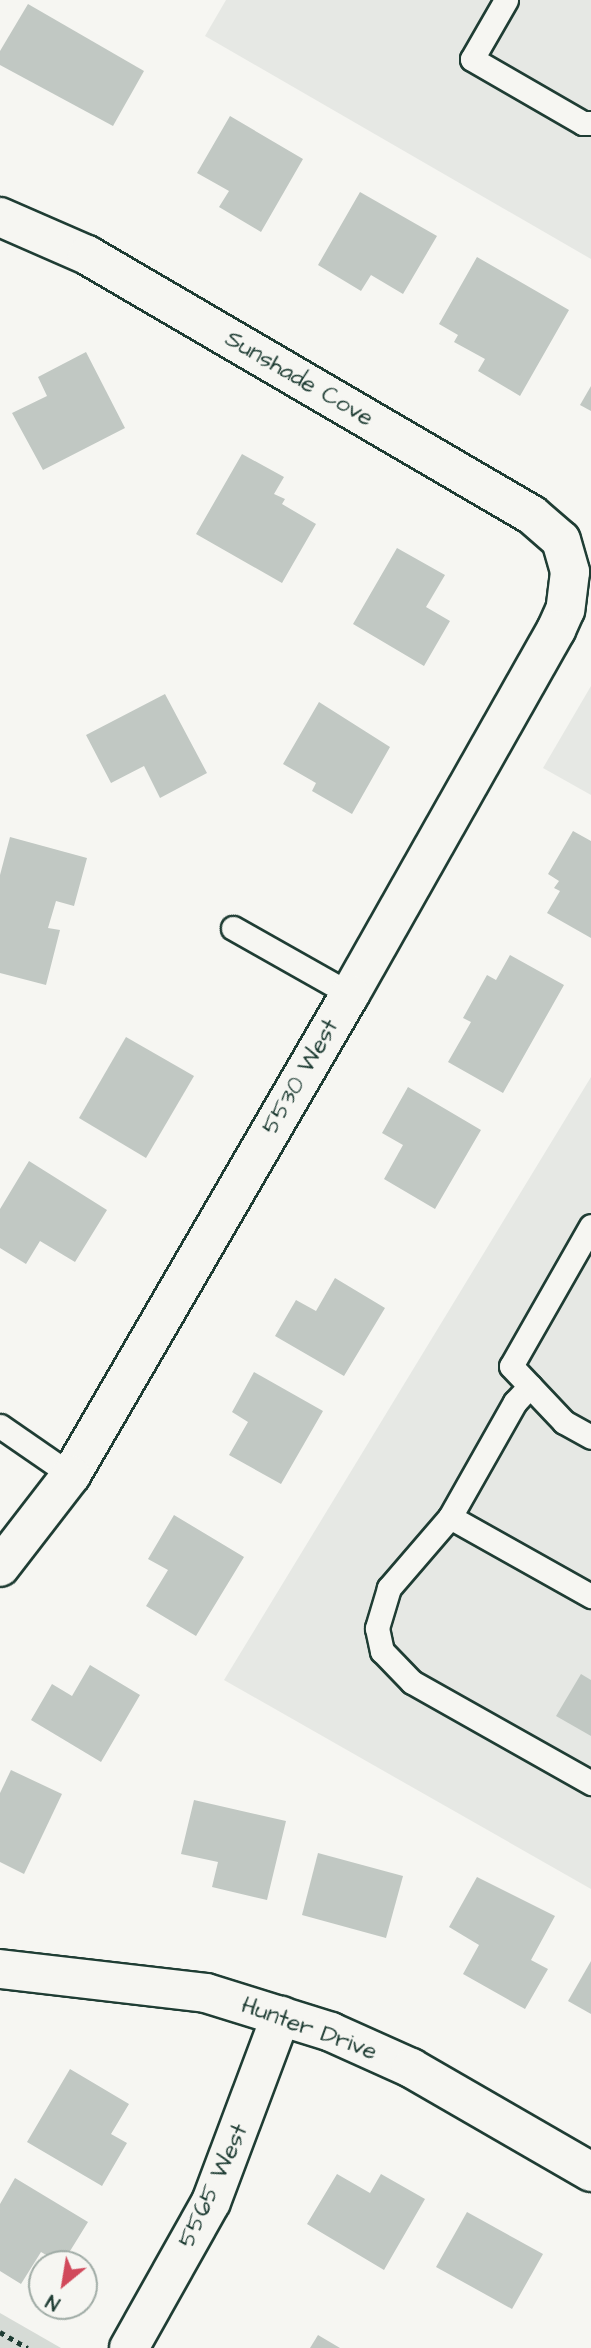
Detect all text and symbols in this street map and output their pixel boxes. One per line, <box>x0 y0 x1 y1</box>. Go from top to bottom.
street label: Sunshade Cove <box>220 325 378 433</box>
street label: 5530 West <box>256 1014 346 1140</box>
street label: Hunter Drive <box>237 1991 381 2067</box>
street label: 5565 West <box>173 2120 255 2252</box>
north arrow <box>28 2250 98 2320</box>
text: N <box>41 2287 65 2317</box>

